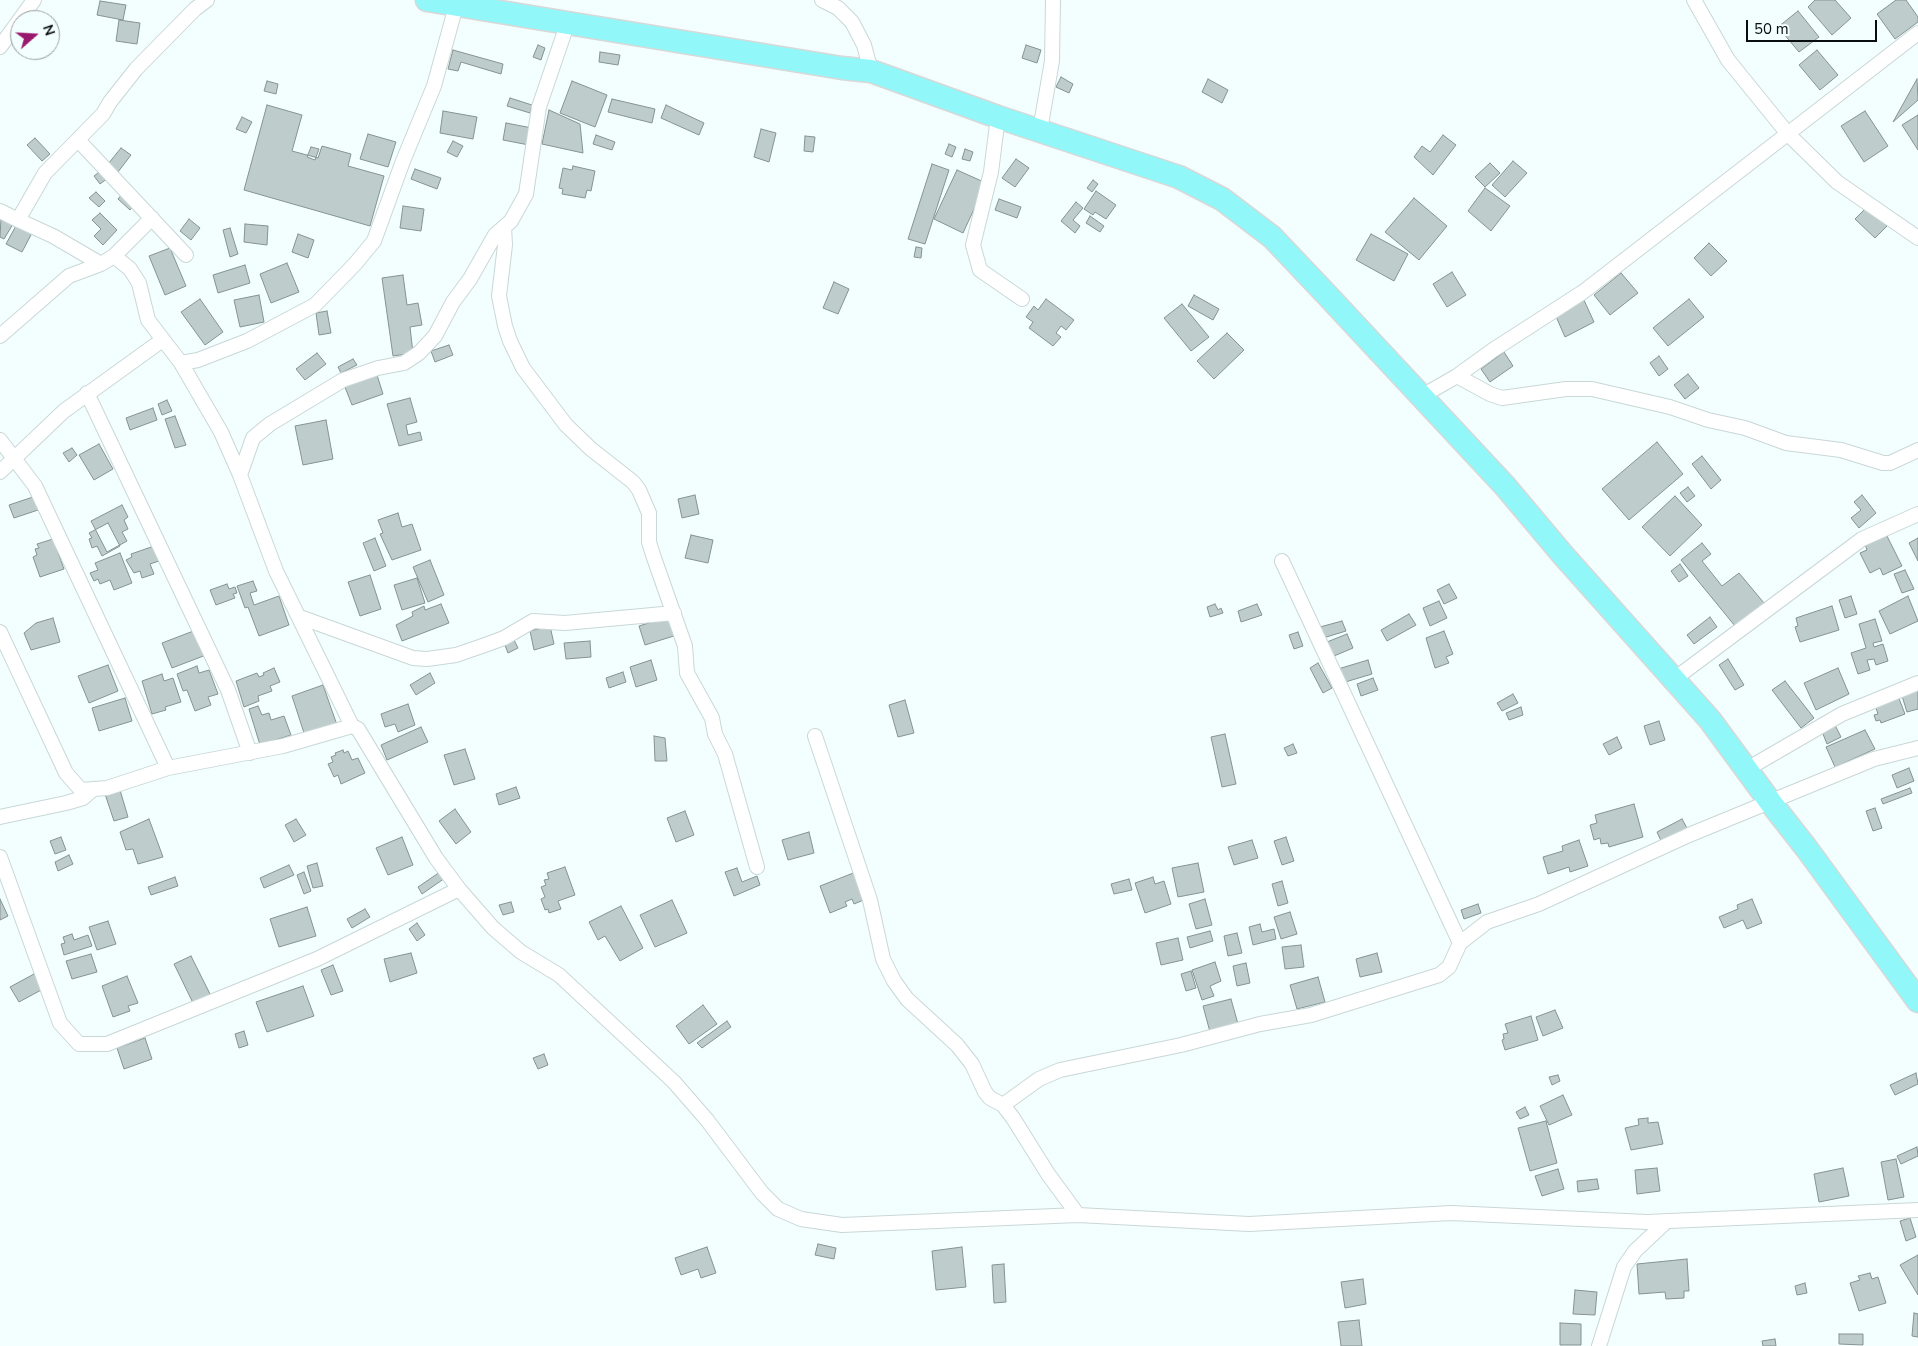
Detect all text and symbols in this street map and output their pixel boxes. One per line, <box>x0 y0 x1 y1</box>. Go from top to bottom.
north arrow <box>10 10 60 60</box>
scale bar <box>1748 10 1879 42</box>
text: 50 m <box>1754 19 1789 39</box>
text: N <box>38 22 59 38</box>

